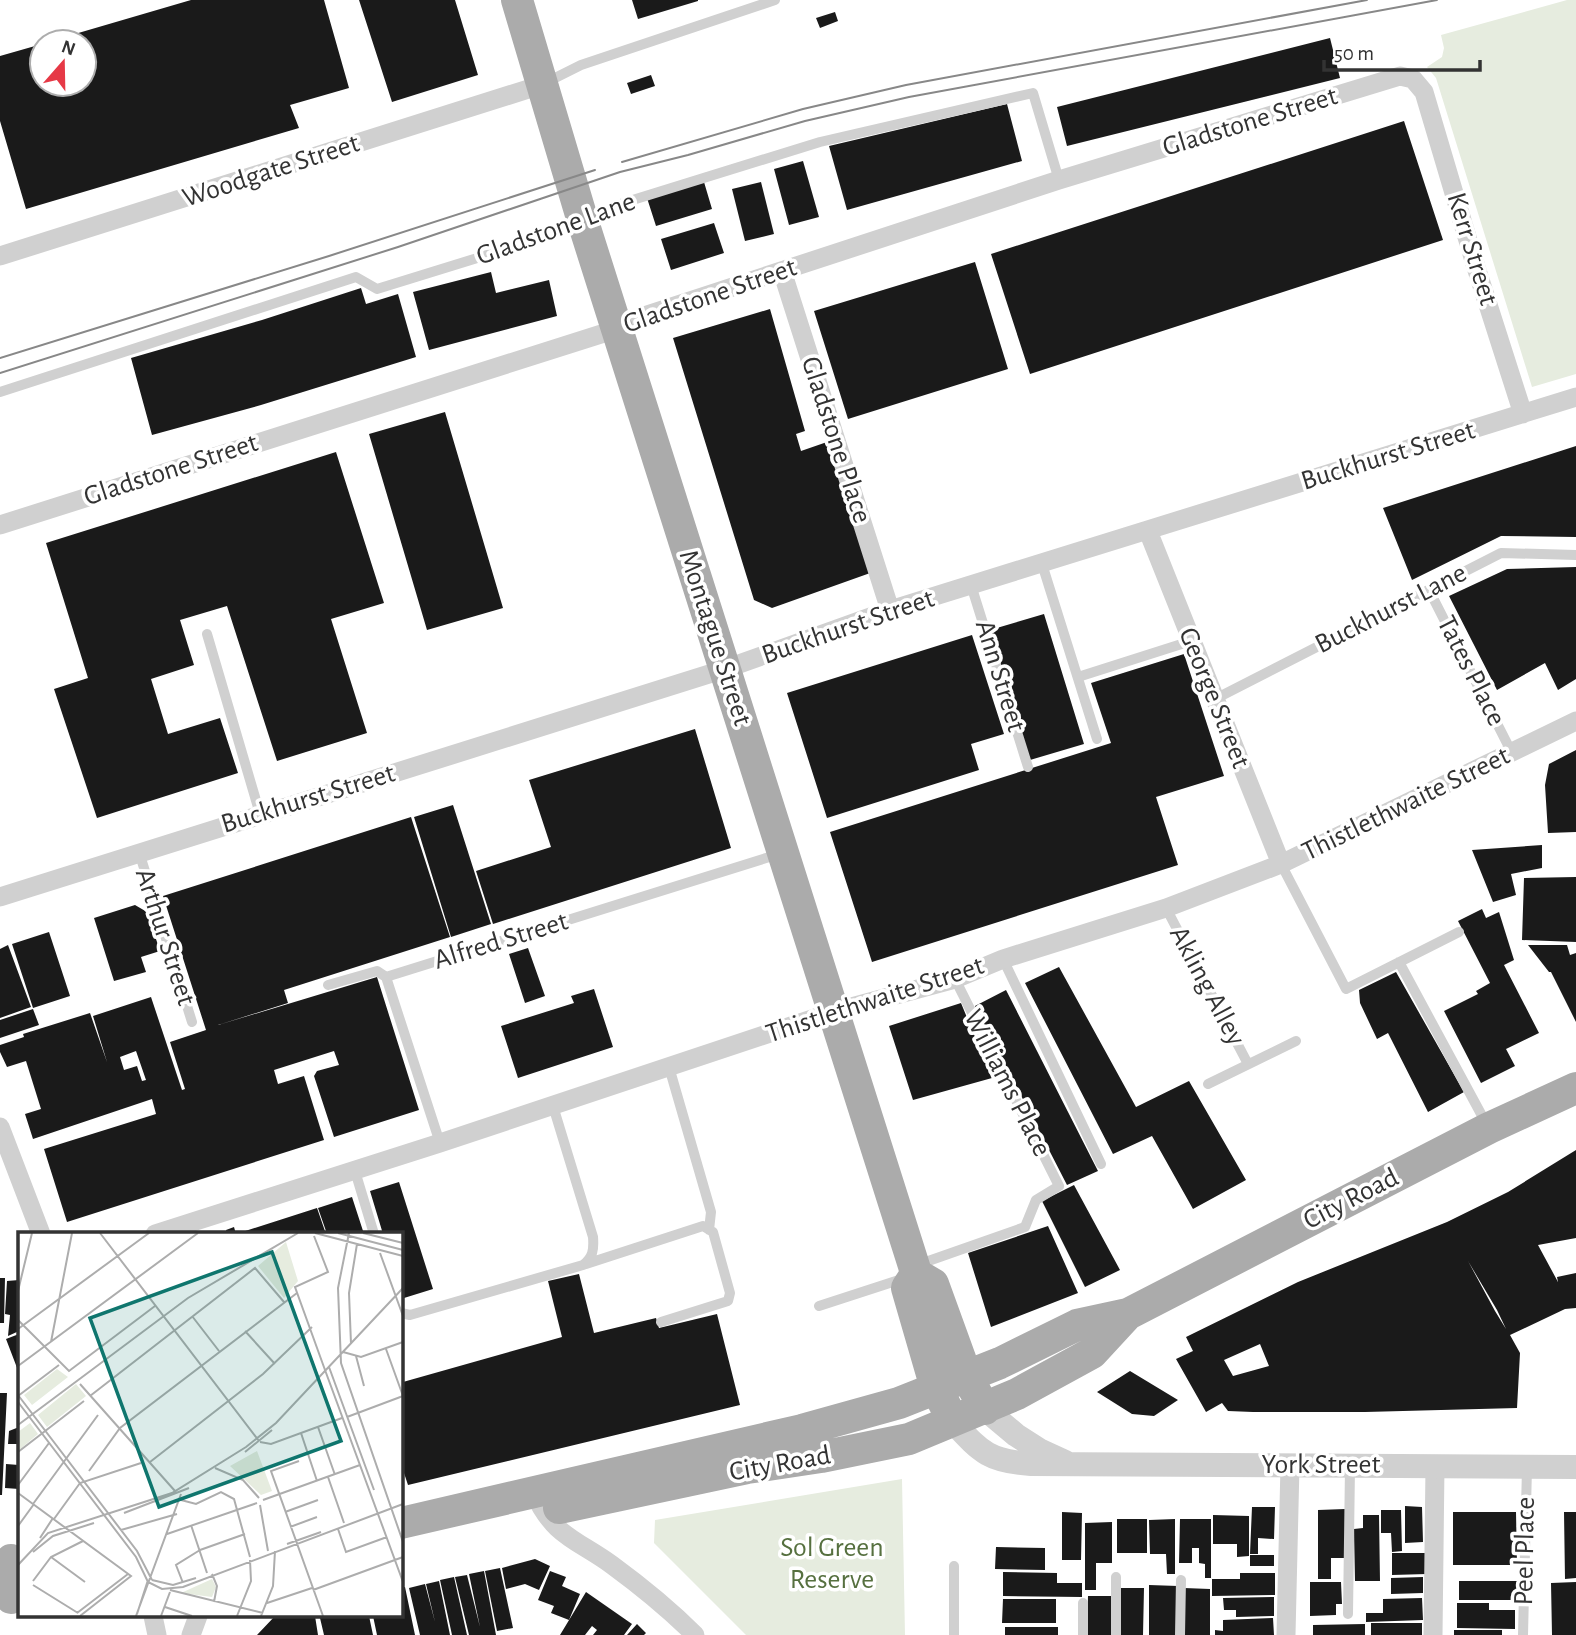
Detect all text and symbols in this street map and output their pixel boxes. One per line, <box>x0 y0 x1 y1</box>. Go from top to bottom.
north arrow <box>28 28 98 98</box>
scale bar <box>1324 28 1480 72</box>
text: N <box>59 37 78 60</box>
text: 50 m <box>1334 43 1374 64</box>
street label: Gladstone Street <box>1159 82 1341 162</box>
street label: Woodgate Street <box>179 129 363 213</box>
street label: Gladstone Lane <box>473 187 639 271</box>
street label: Kerr Street <box>1442 189 1502 309</box>
street label: Gladstone Street <box>620 253 800 339</box>
street label: Gladstone Place <box>796 353 876 527</box>
street label: Buckhurst Street <box>1298 416 1478 496</box>
street label: Gladstone Street <box>81 429 262 511</box>
street label: Montague Street <box>673 547 757 729</box>
street label: Buckhurst Lane <box>1311 559 1471 659</box>
street label: Buckhurst Street <box>758 584 938 670</box>
street label: Tates Place <box>1431 611 1511 731</box>
street label: Ann Street <box>970 617 1030 735</box>
street label: George Street <box>1173 624 1255 772</box>
street label: Thistlethwaite Street <box>1298 742 1514 866</box>
street label: Buckhurst Street <box>218 759 398 839</box>
street label: Arthur Street <box>130 865 200 1009</box>
street label: Alfred Street <box>431 907 571 975</box>
street label: Akling Alley <box>1164 922 1250 1050</box>
street label: Thistlethwaite Street <box>763 952 987 1048</box>
street label: Williams Place <box>958 1005 1056 1161</box>
street label: City Road <box>1299 1163 1403 1235</box>
inset map <box>18 1232 402 1618</box>
street label: City Road <box>727 1441 833 1487</box>
street label: York Street <box>1262 1451 1380 1479</box>
street label: Peel Place <box>1510 1496 1540 1606</box>
park label: Sol Green Reserve <box>780 1534 884 1594</box>

